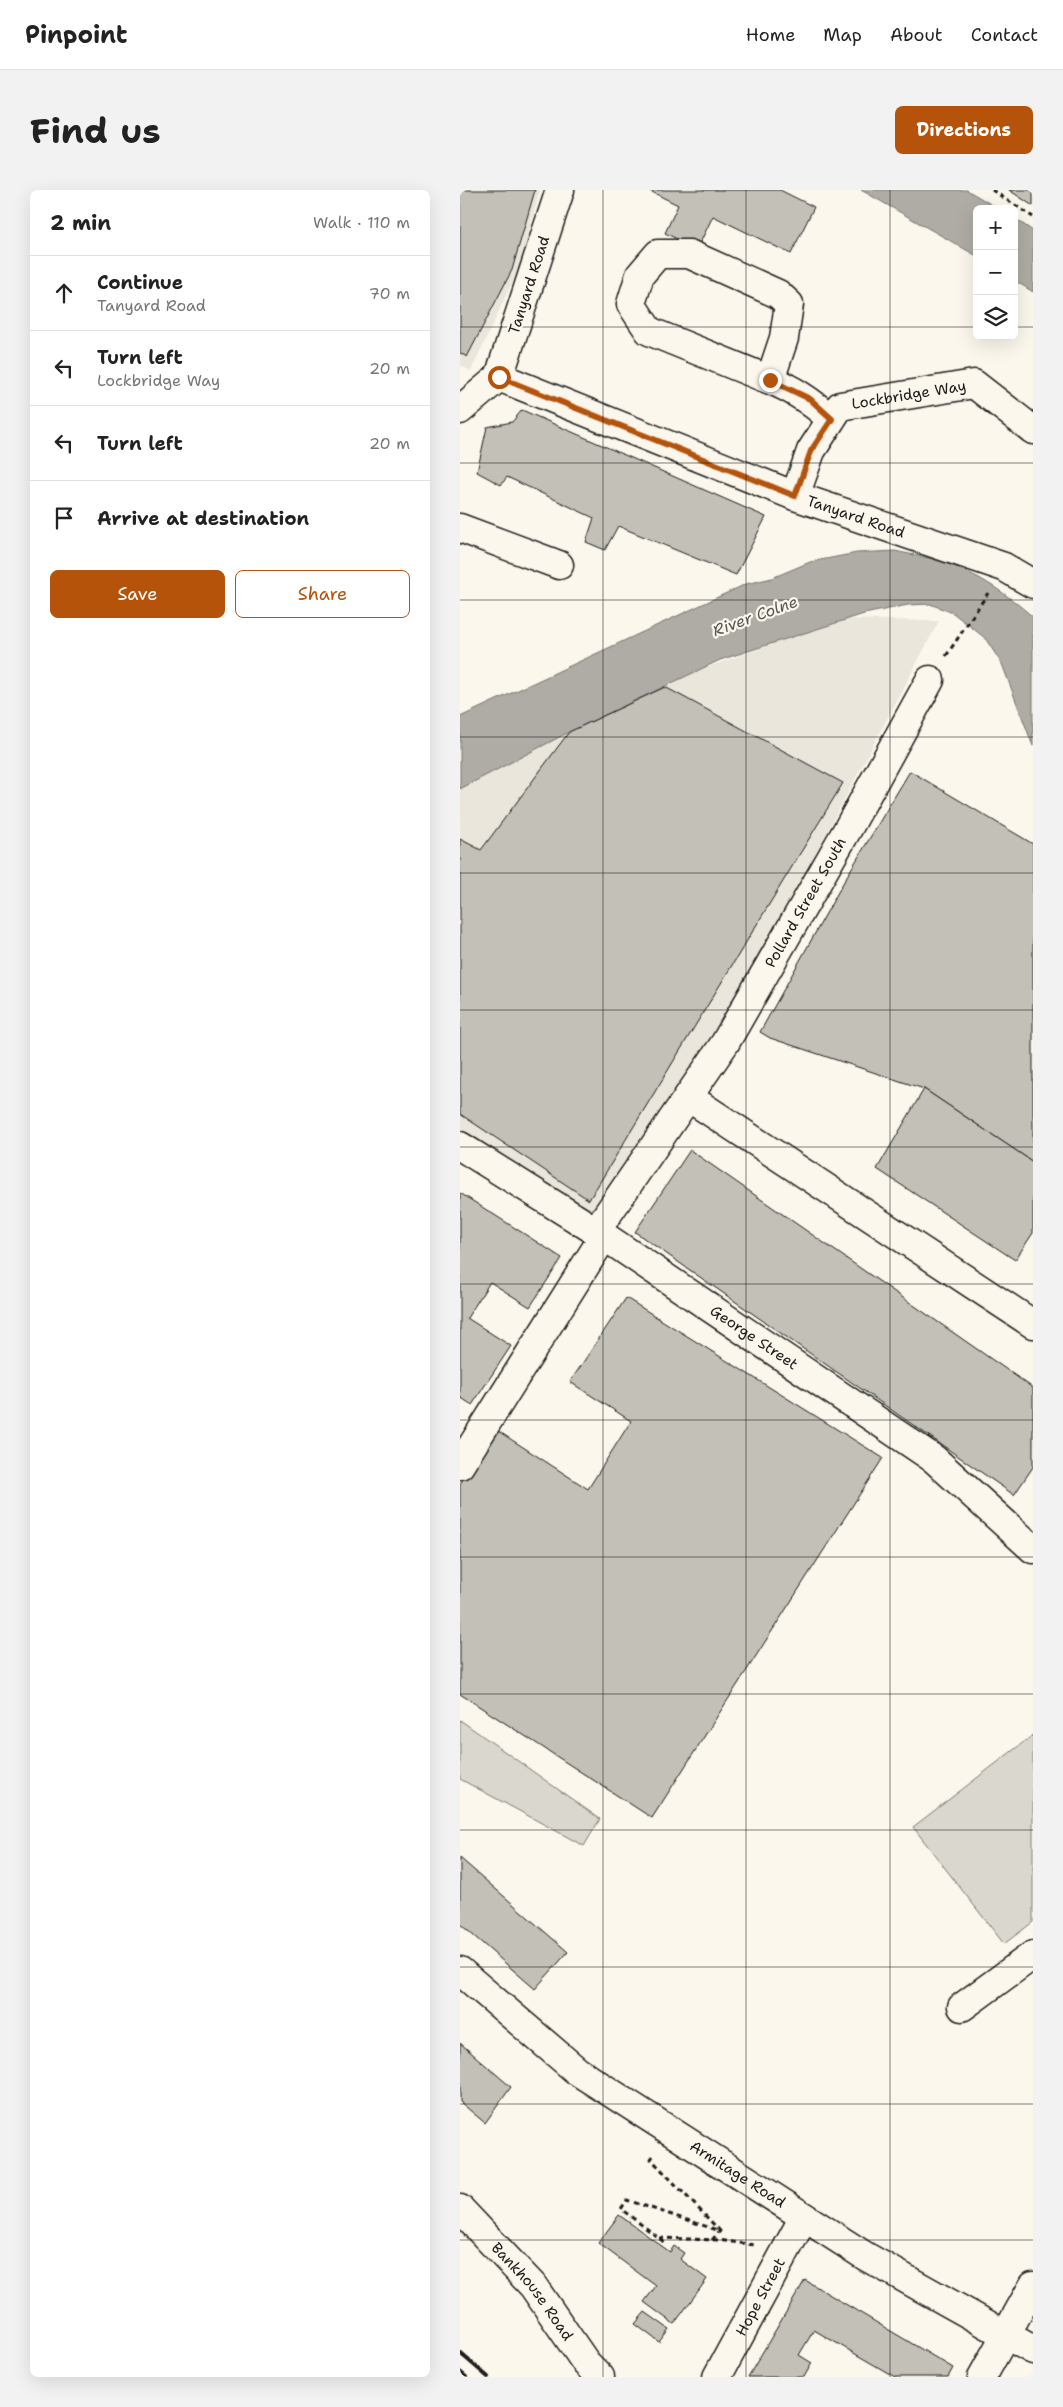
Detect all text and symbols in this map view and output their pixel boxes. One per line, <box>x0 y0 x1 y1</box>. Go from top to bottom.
text: Pinpoint <box>25 19 127 51</box>
text: Home <box>746 23 795 47</box>
text: Map <box>823 23 862 47</box>
text: About <box>890 23 943 47</box>
text: Contact <box>971 23 1038 47</box>
button: Directions <box>895 106 1033 154</box>
text: Find us <box>30 107 161 154</box>
map controls <box>973 205 1018 340</box>
button: + <box>973 205 1018 250</box>
text: 2 min <box>50 209 111 237</box>
text: Walk · 110 m <box>313 212 410 233</box>
street label: Tanyard Road <box>504 233 554 337</box>
button: − <box>973 250 1018 295</box>
text: Continue <box>97 270 183 295</box>
icon: ahead <box>50 279 78 307</box>
text: 70 m <box>369 283 410 304</box>
text: Tanyard Road <box>97 295 206 316</box>
button: layers <box>973 295 1018 340</box>
text: Turn left <box>97 345 183 370</box>
icon: left <box>50 354 78 382</box>
text: 20 m <box>369 358 410 379</box>
route start <box>488 366 511 389</box>
route end <box>759 369 782 392</box>
text: Lockbridge Way <box>97 370 220 391</box>
street label: Lockbridge Way <box>850 375 967 414</box>
icon: left <box>50 429 78 457</box>
text: Turn left <box>97 431 183 456</box>
text: 20 m <box>369 433 410 454</box>
street label: Tanyard Road <box>804 491 908 543</box>
icon: arrive <box>50 504 78 532</box>
text: Arrive at destination <box>97 506 309 531</box>
button: Save <box>50 570 225 618</box>
button: Share <box>235 570 410 618</box>
water label: River Colne <box>710 591 800 641</box>
street label: Pollard Street South <box>760 834 851 971</box>
street label: George Street <box>706 1301 802 1374</box>
street label: Armitage Road <box>686 2136 790 2213</box>
street label: Bankhouse Road <box>487 2238 578 2345</box>
street label: Hope Street <box>731 2254 790 2340</box>

